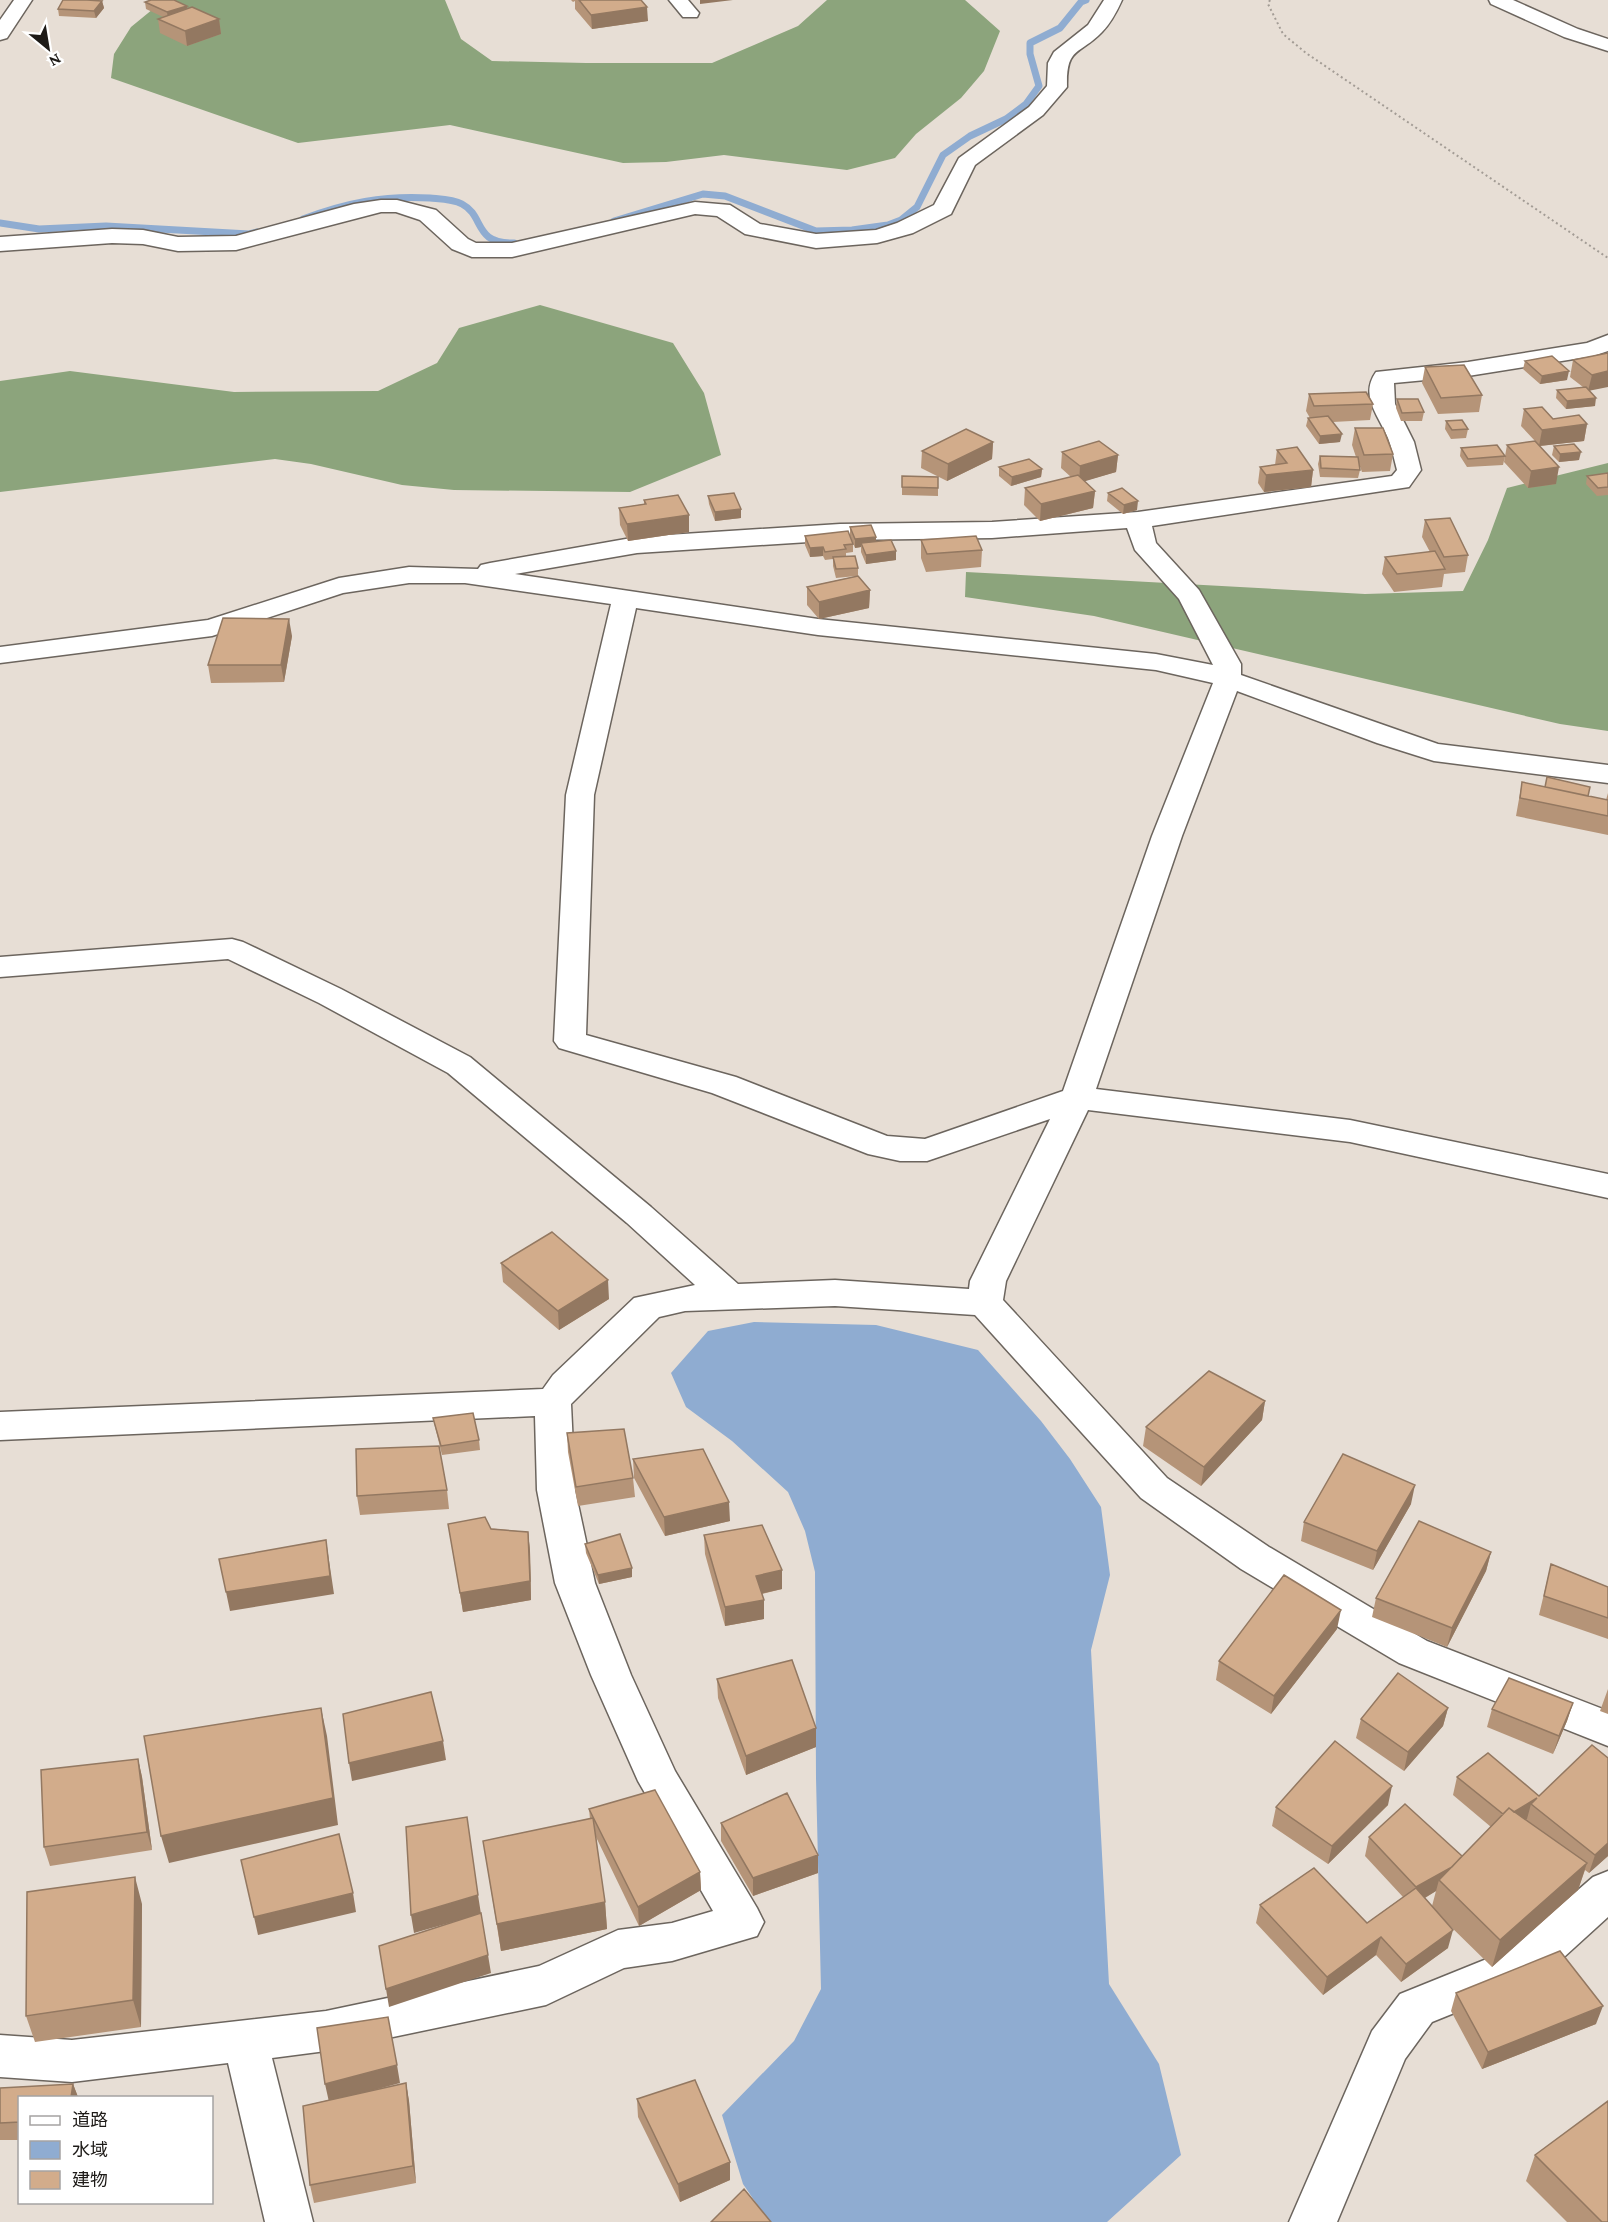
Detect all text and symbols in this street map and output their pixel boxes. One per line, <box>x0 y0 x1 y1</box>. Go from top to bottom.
north arrow <box>18 18 78 78</box>
text: N <box>46 50 64 71</box>
legend <box>18 2096 213 2204</box>
text: 道路 <box>72 2110 108 2130</box>
text: 水域 <box>72 2140 108 2160</box>
text: 建物 <box>72 2170 108 2190</box>

